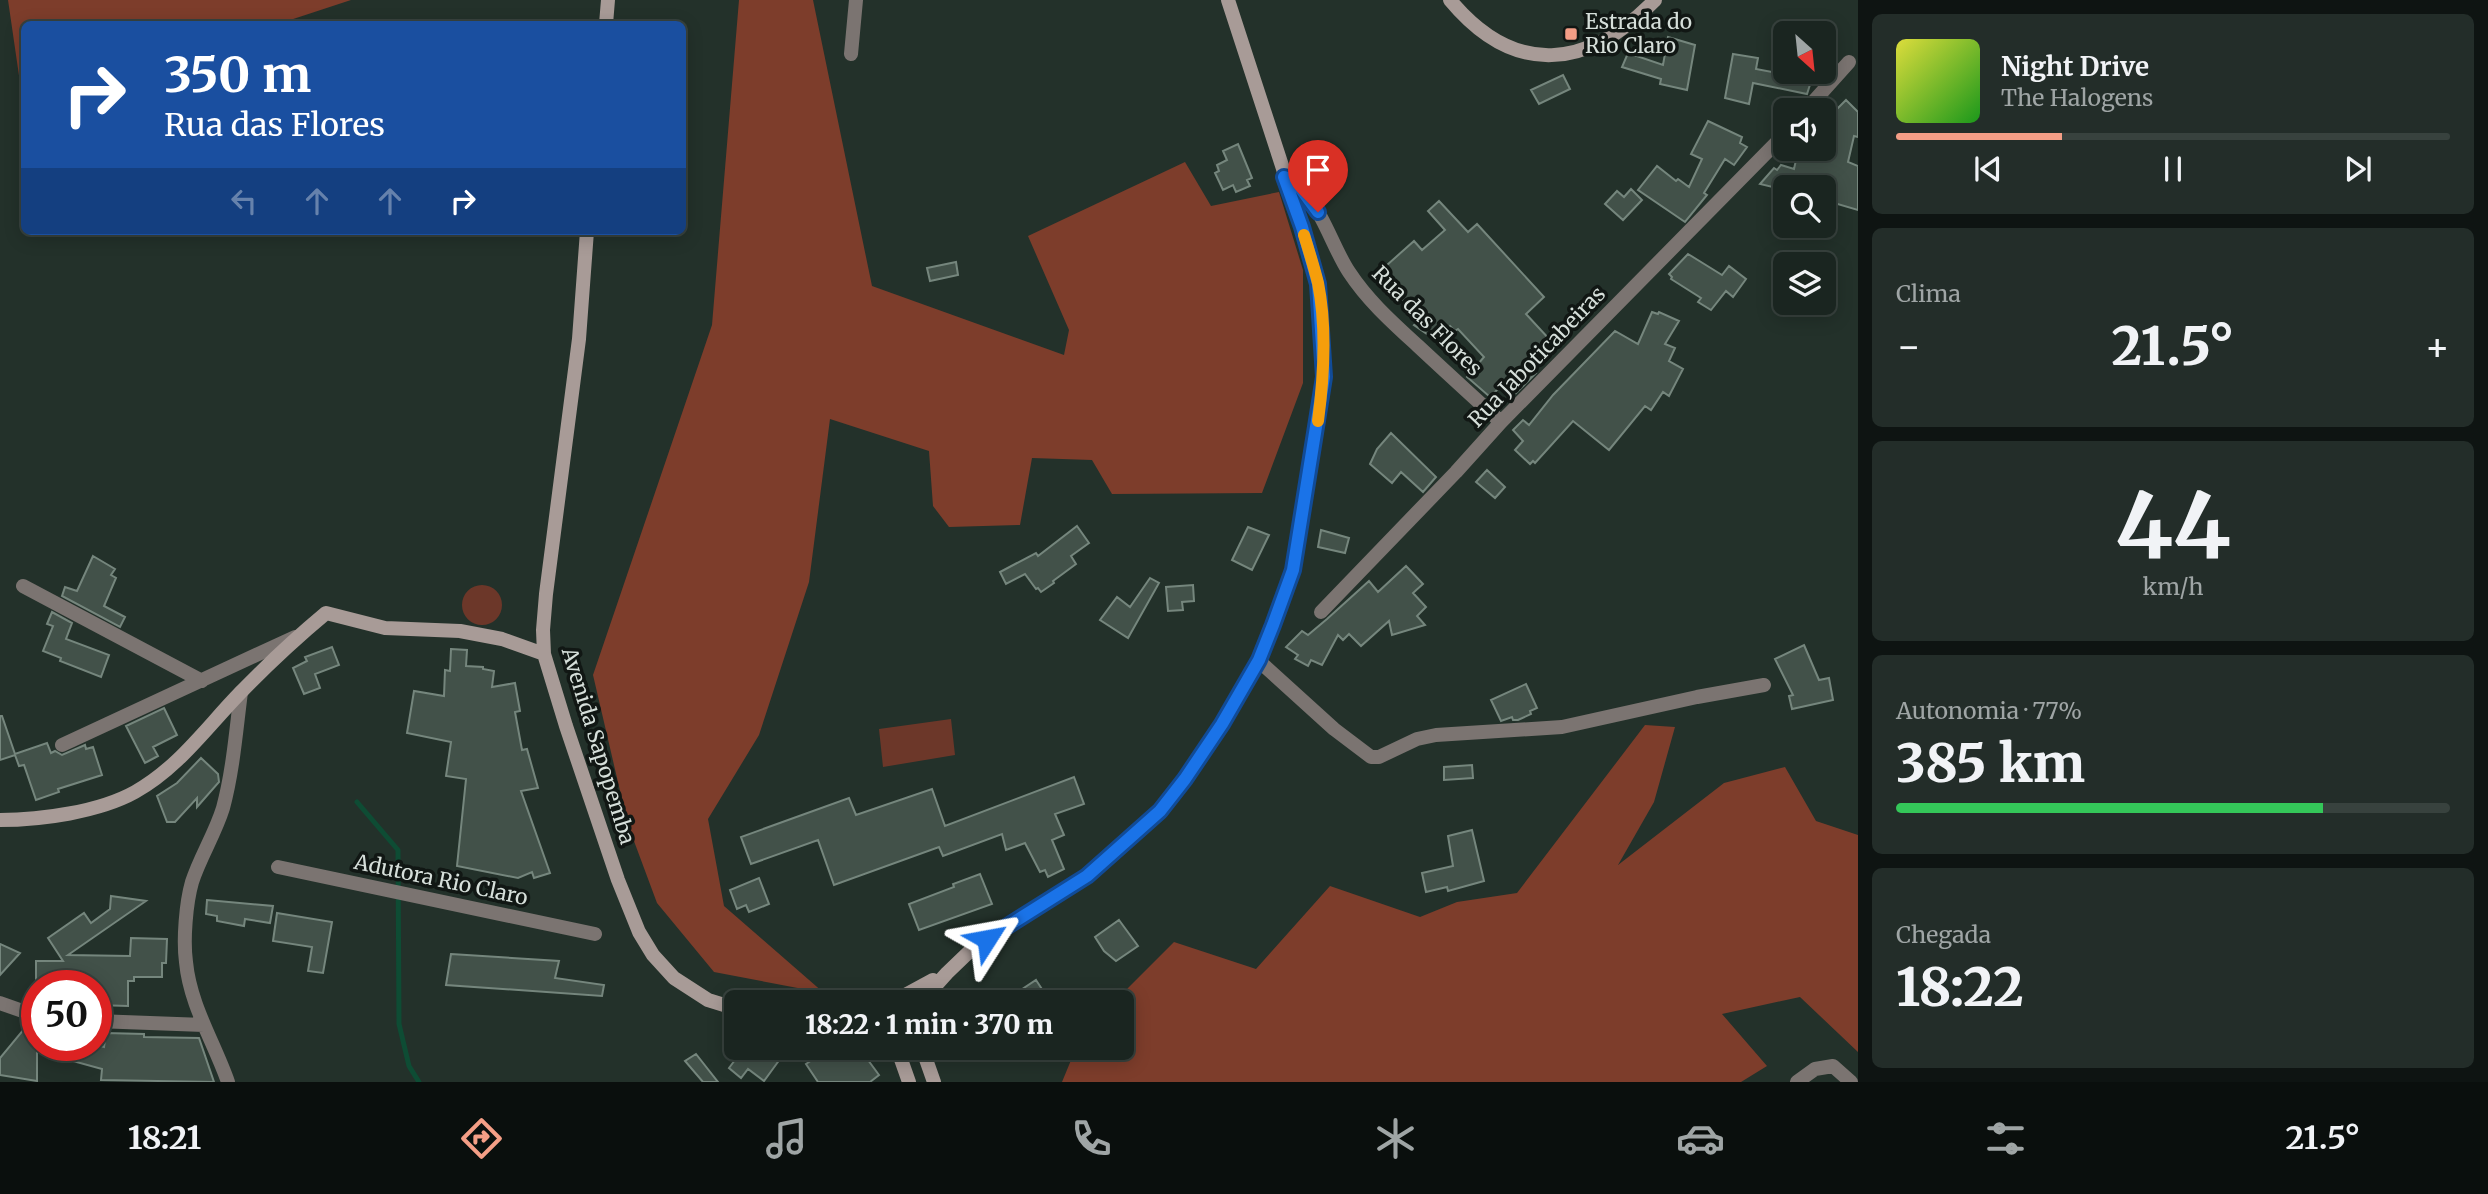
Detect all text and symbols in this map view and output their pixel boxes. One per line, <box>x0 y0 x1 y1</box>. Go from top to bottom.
place label: Estrada do Rio Claro <box>1585 8 1692 59</box>
north arrow <box>1773 21 1836 84</box>
map controls <box>1773 21 1836 315</box>
marker: Estrada do Rio Claro <box>1563 26 1579 42</box>
text: 350 m <box>164 44 311 105</box>
icon: right <box>49 49 140 140</box>
text: Night Drive <box>2001 50 2149 83</box>
text: The Halogens <box>2001 83 2153 112</box>
button: sound <box>1773 98 1836 161</box>
text: Rua das Flores <box>164 105 385 145</box>
pin <box>1288 140 1348 212</box>
icon: previous <box>1969 150 2007 188</box>
icon: pause <box>2154 150 2192 188</box>
icon: next <box>2339 150 2377 188</box>
icon: arrive <box>1299 151 1337 189</box>
button: search <box>1773 175 1836 238</box>
icon: left <box>225 182 263 220</box>
icon: ahead <box>298 182 336 220</box>
icon: ahead <box>371 182 409 220</box>
icon: right <box>444 182 482 220</box>
button: layers <box>1773 252 1836 315</box>
street label: Rua das Flores <box>1367 260 1488 381</box>
text: Clima <box>1896 279 1961 308</box>
street label: Rua Jaboticabeiras <box>1462 280 1611 433</box>
text: 21.5° <box>2112 314 2234 379</box>
text: − <box>1896 323 1921 370</box>
text: + <box>2425 323 2450 370</box>
text: 44 <box>2115 469 2231 584</box>
text: km/h <box>2143 572 2203 601</box>
street label: Avenida Sapopemba <box>555 643 641 848</box>
text: Autonomia · 77% <box>1896 696 2082 725</box>
text: 385 km <box>1896 731 2085 796</box>
street label: Adutora Rio Claro <box>351 848 530 911</box>
position arrow <box>950 902 1024 976</box>
text: Chegada <box>1896 920 1991 949</box>
text: 18:22 <box>1896 955 2024 1020</box>
speed limit sign: 50 <box>21 970 112 1061</box>
text: 18:22 · 1 min · 370 m <box>805 1008 1053 1041</box>
icon: directions <box>457 1114 506 1163</box>
icon: music <box>762 1114 811 1163</box>
icon: phone <box>1067 1114 1116 1163</box>
icon: climate <box>1371 1114 1420 1163</box>
icon: car <box>1676 1114 1725 1163</box>
icon: filters <box>1981 1114 2030 1163</box>
text: 18:21 <box>128 1118 201 1158</box>
text: 21.5° <box>2285 1118 2360 1158</box>

